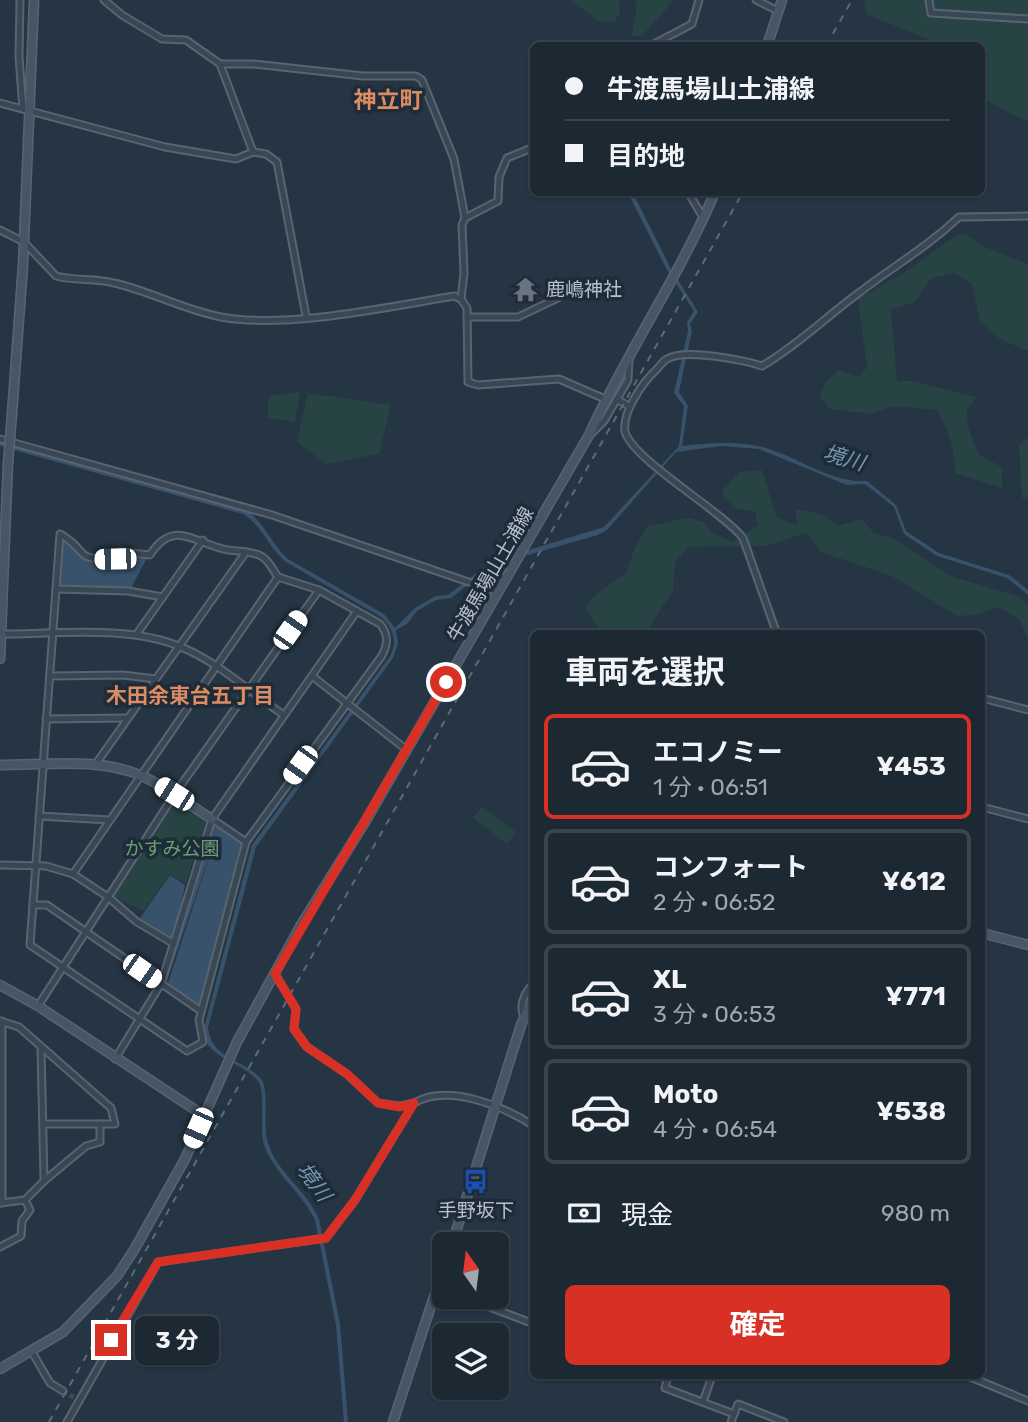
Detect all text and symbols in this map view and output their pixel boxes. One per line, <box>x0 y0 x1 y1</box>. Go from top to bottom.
text: 牛渡馬場山土浦線 <box>607 74 815 105</box>
district label: 神立町 <box>354 86 423 114</box>
text: 目的地 <box>607 141 685 172</box>
temple icon: 鹿嶋神社 <box>512 275 540 303</box>
place label: 鹿嶋神社 <box>546 278 622 301</box>
water label: 境川 <box>821 440 870 476</box>
street label: 牛渡馬場山土浦線 <box>442 503 538 646</box>
car <box>94 548 137 570</box>
car <box>270 607 311 653</box>
text: 車両を選択 <box>565 653 725 691</box>
route start <box>430 666 462 698</box>
district label: 木田余東台五丁目 <box>106 683 274 708</box>
icon: car <box>569 735 632 798</box>
text: エコノミー <box>653 737 783 768</box>
car <box>280 742 321 788</box>
text: ¥453 <box>876 751 946 782</box>
text: 1 分 · 06:51 <box>653 773 768 801</box>
car <box>151 774 198 814</box>
park label: かすみ公園 <box>124 837 220 860</box>
icon: car <box>569 850 632 913</box>
text: コンフォート <box>653 852 808 883</box>
text: ¥612 <box>882 866 946 897</box>
text: 2 分 · 06:52 <box>653 888 776 916</box>
car <box>119 950 166 992</box>
text: XL <box>653 964 686 995</box>
icon: car <box>569 965 632 1028</box>
text: ¥771 <box>885 981 946 1012</box>
text: 3 分 · 06:53 <box>653 1000 776 1028</box>
text: Moto <box>653 1079 718 1110</box>
icon: car <box>569 1080 632 1143</box>
text: ¥538 <box>877 1096 946 1127</box>
car <box>180 1105 217 1151</box>
text: 4 分 · 06:54 <box>653 1115 777 1143</box>
water label: 境川 <box>292 1157 338 1208</box>
bus stop icon: 手野坂下 <box>462 1168 490 1196</box>
icon: cash <box>565 1194 603 1232</box>
place label: 手野坂下 <box>438 1199 514 1222</box>
text: 980 m <box>881 1199 950 1227</box>
text: 現金 <box>621 1200 673 1231</box>
north arrow <box>432 1232 509 1309</box>
map controls <box>432 1232 509 1400</box>
button: 確定 <box>565 1285 950 1365</box>
callout: 3 分 <box>136 1316 220 1364</box>
button: layers <box>432 1323 509 1400</box>
route end <box>95 1324 127 1356</box>
text: 3 分 <box>155 1326 199 1354</box>

